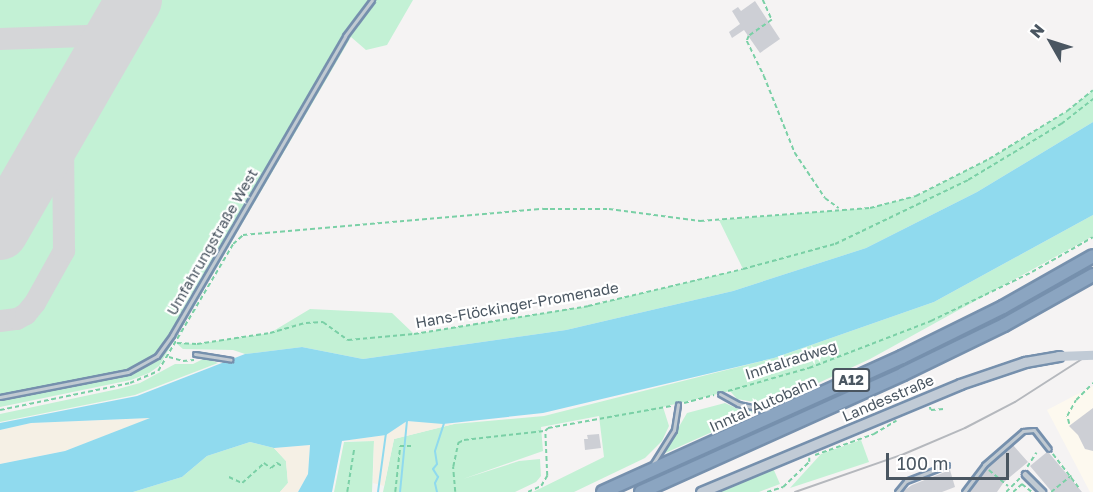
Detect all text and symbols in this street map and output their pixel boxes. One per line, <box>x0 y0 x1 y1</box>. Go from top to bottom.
north arrow <box>1021 12 1081 72</box>
text: N <box>1025 20 1049 42</box>
street label: Umfahrungstraße West <box>163 166 261 318</box>
street label: Hans-Flöckinger-Promenade <box>414 278 620 332</box>
street label: Inntalradweg <box>743 337 839 383</box>
road number: A12 <box>832 369 870 391</box>
street label: Landesstraße <box>839 371 937 425</box>
street label: Inntal Autobahn <box>706 372 820 436</box>
scale bar <box>889 441 1012 479</box>
text: 100 m <box>897 452 948 474</box>

